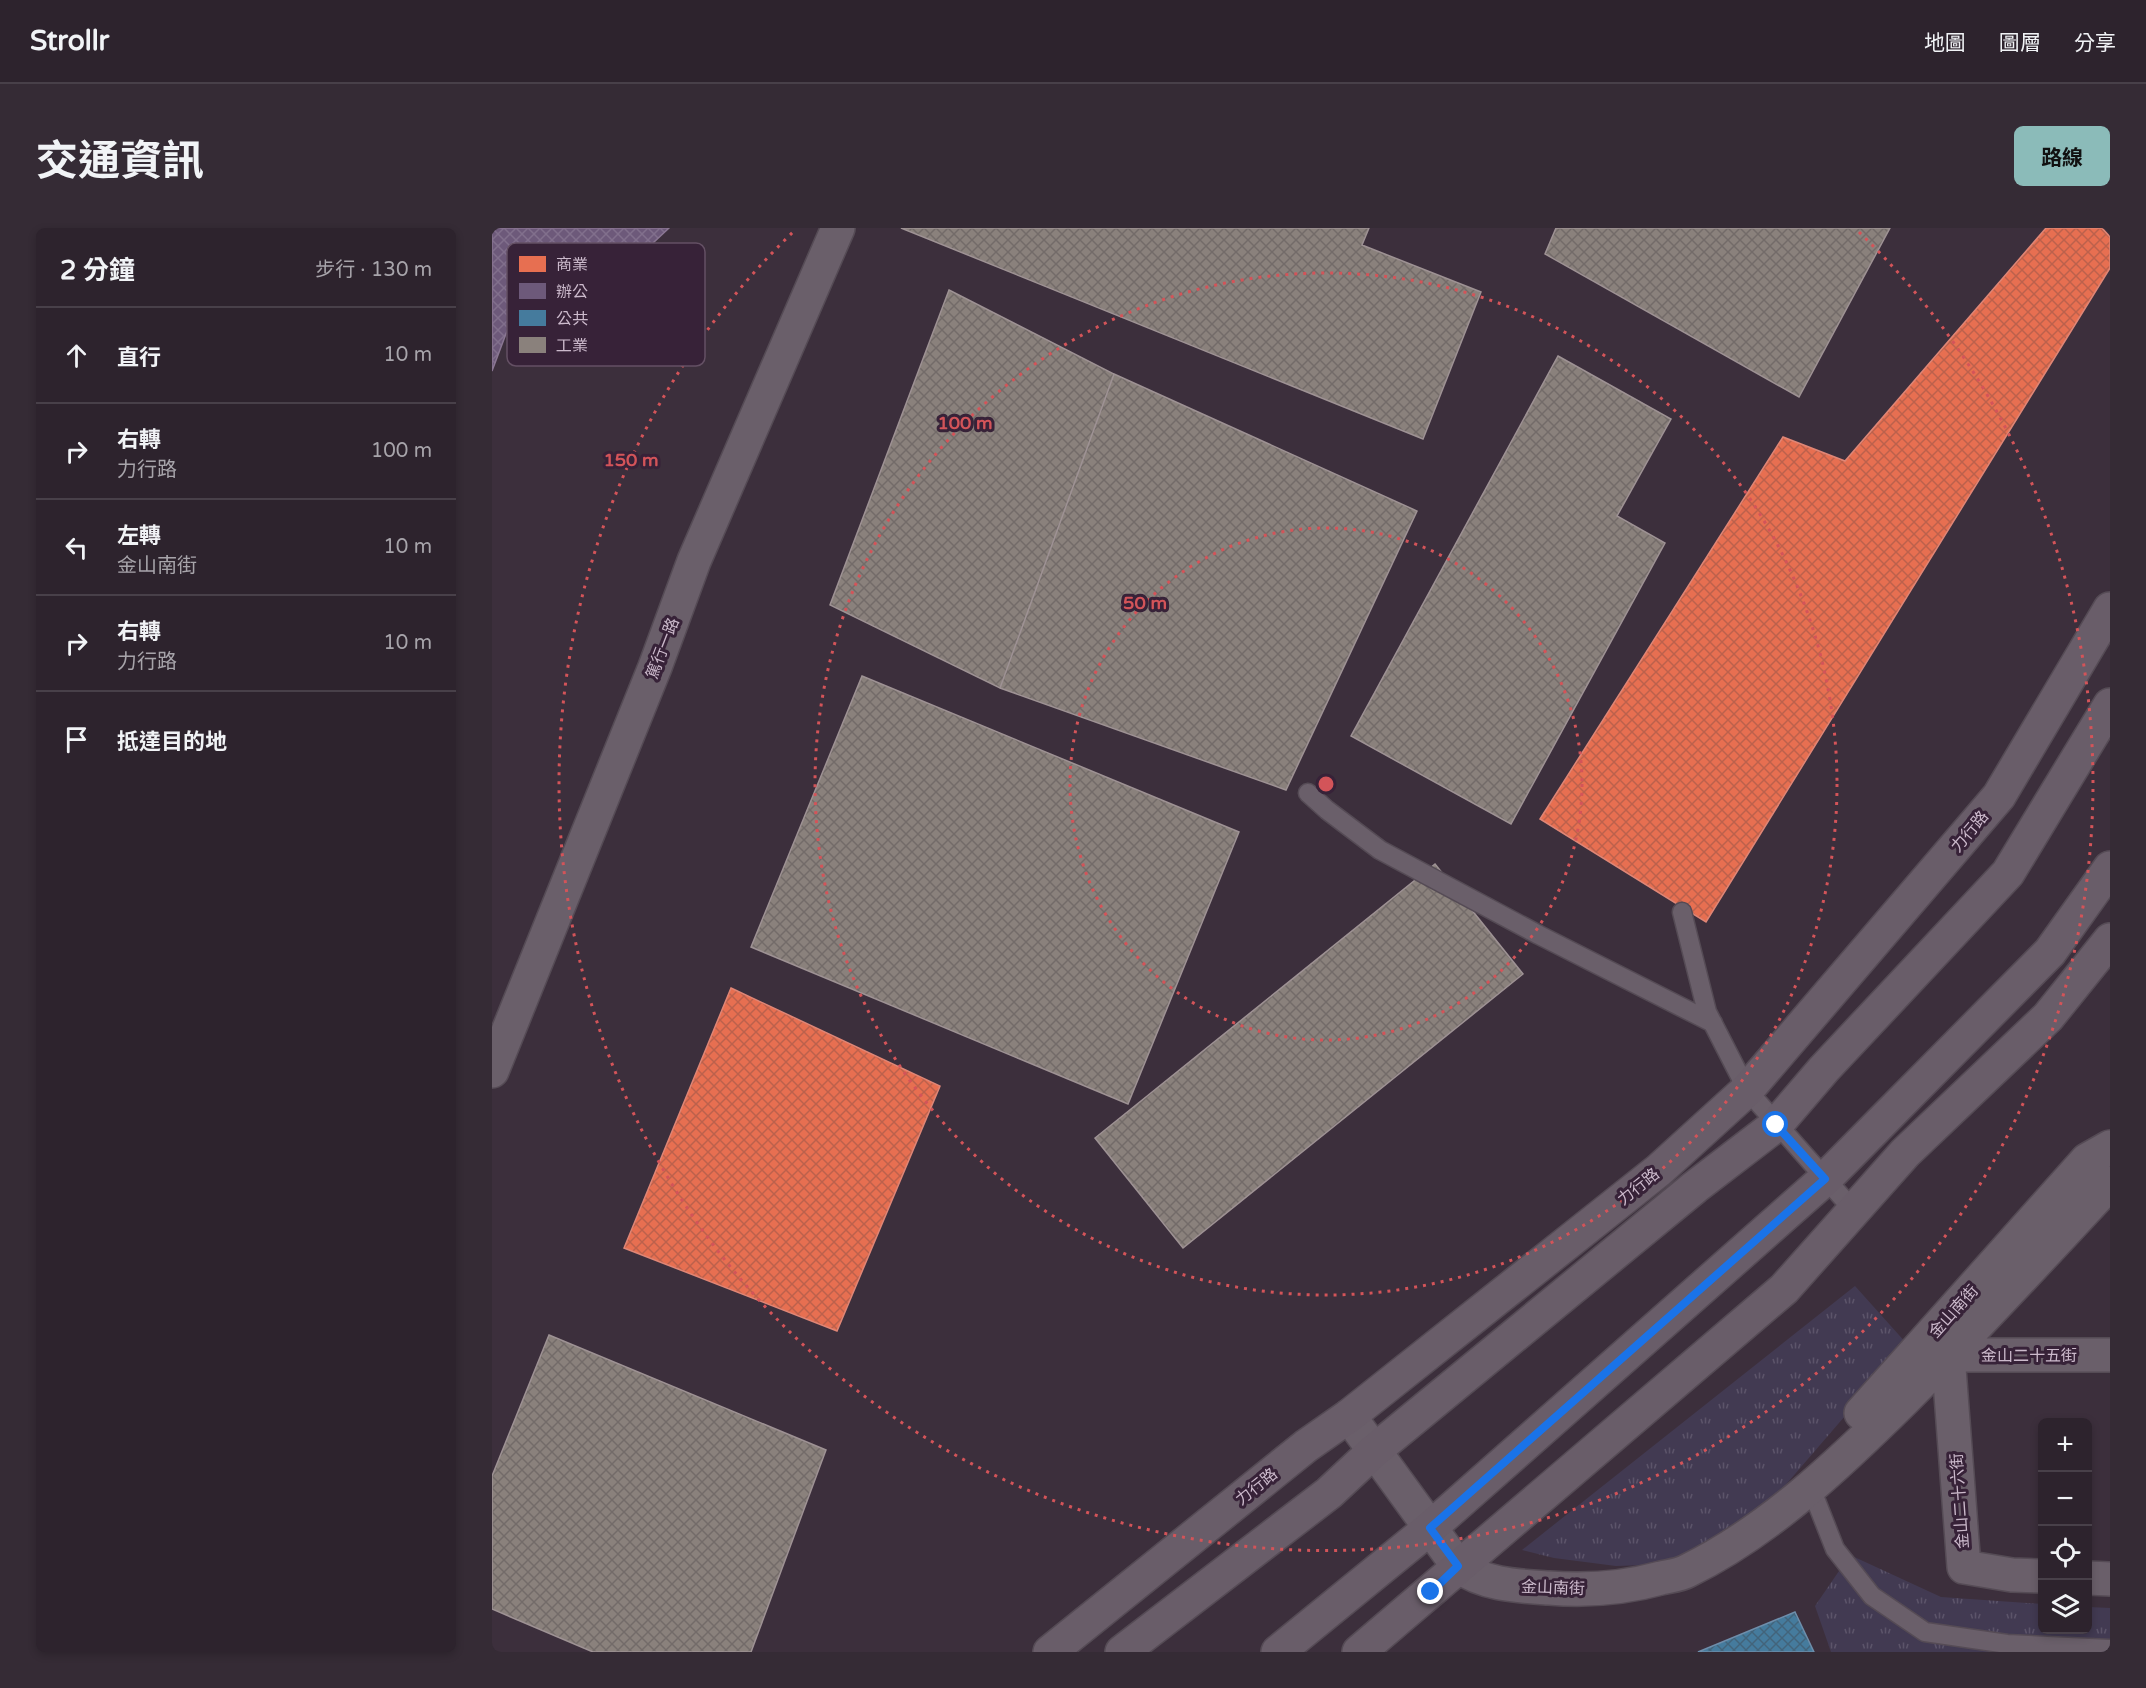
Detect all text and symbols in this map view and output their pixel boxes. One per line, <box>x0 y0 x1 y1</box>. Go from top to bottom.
text: Strollr <box>30 24 109 58</box>
text: 地圖 <box>1924 31 1966 56</box>
text: 圖層 <box>1999 31 2041 56</box>
text: 分享 <box>2074 31 2116 56</box>
button: 路線 <box>2014 126 2110 186</box>
text: 交通資訊 <box>36 136 204 187</box>
legend <box>507 243 705 366</box>
text: 2 分鐘 <box>60 255 135 286</box>
text: 商業 <box>556 255 588 275</box>
text: 步行 · 130 m <box>315 258 432 282</box>
text: 辦公 <box>556 282 588 302</box>
text: 公共 <box>556 309 588 329</box>
text: 工業 <box>556 336 588 356</box>
icon: ahead <box>60 339 93 372</box>
text: 10 m <box>383 343 432 367</box>
text: 直行 <box>117 345 161 371</box>
text: 100 m <box>937 412 993 434</box>
text: 右轉 <box>117 427 161 453</box>
icon: right <box>60 435 93 468</box>
text: 100 m <box>371 439 432 463</box>
text: 150 m <box>603 449 659 471</box>
text: 力行路 <box>117 458 177 482</box>
text: 左轉 <box>117 523 161 549</box>
icon: left <box>60 531 93 564</box>
text: 10 m <box>383 535 432 559</box>
text: 金山南街 <box>117 554 197 578</box>
text: 50 m <box>1123 592 1167 614</box>
street label: 篤行一路 <box>642 615 684 682</box>
text: 右轉 <box>117 619 161 645</box>
icon: right <box>60 627 93 660</box>
text: 10 m <box>383 631 432 655</box>
text: 力行路 <box>117 650 177 674</box>
icon: arrive <box>60 723 93 756</box>
text: 抵達目的地 <box>117 729 227 755</box>
centre of rings <box>1316 774 1336 794</box>
street label: 力行路 <box>1947 807 1993 856</box>
route start <box>1762 1111 1788 1137</box>
street label: 力行路 <box>1614 1164 1664 1210</box>
street label: 金山南街 <box>1925 1281 1983 1342</box>
street label: 金山二十五街 <box>1981 1346 2077 1366</box>
map controls <box>2038 1418 2092 1634</box>
button: + <box>2038 1418 2092 1472</box>
street label: 金山二十六街 <box>1947 1452 1973 1550</box>
street label: 力行路 <box>1232 1464 1282 1510</box>
button: − <box>2038 1472 2092 1526</box>
button: locate <box>2038 1526 2092 1580</box>
street label: 金山南街 <box>1521 1577 1585 1599</box>
route end <box>1417 1578 1443 1604</box>
button: layers <box>2038 1580 2092 1634</box>

